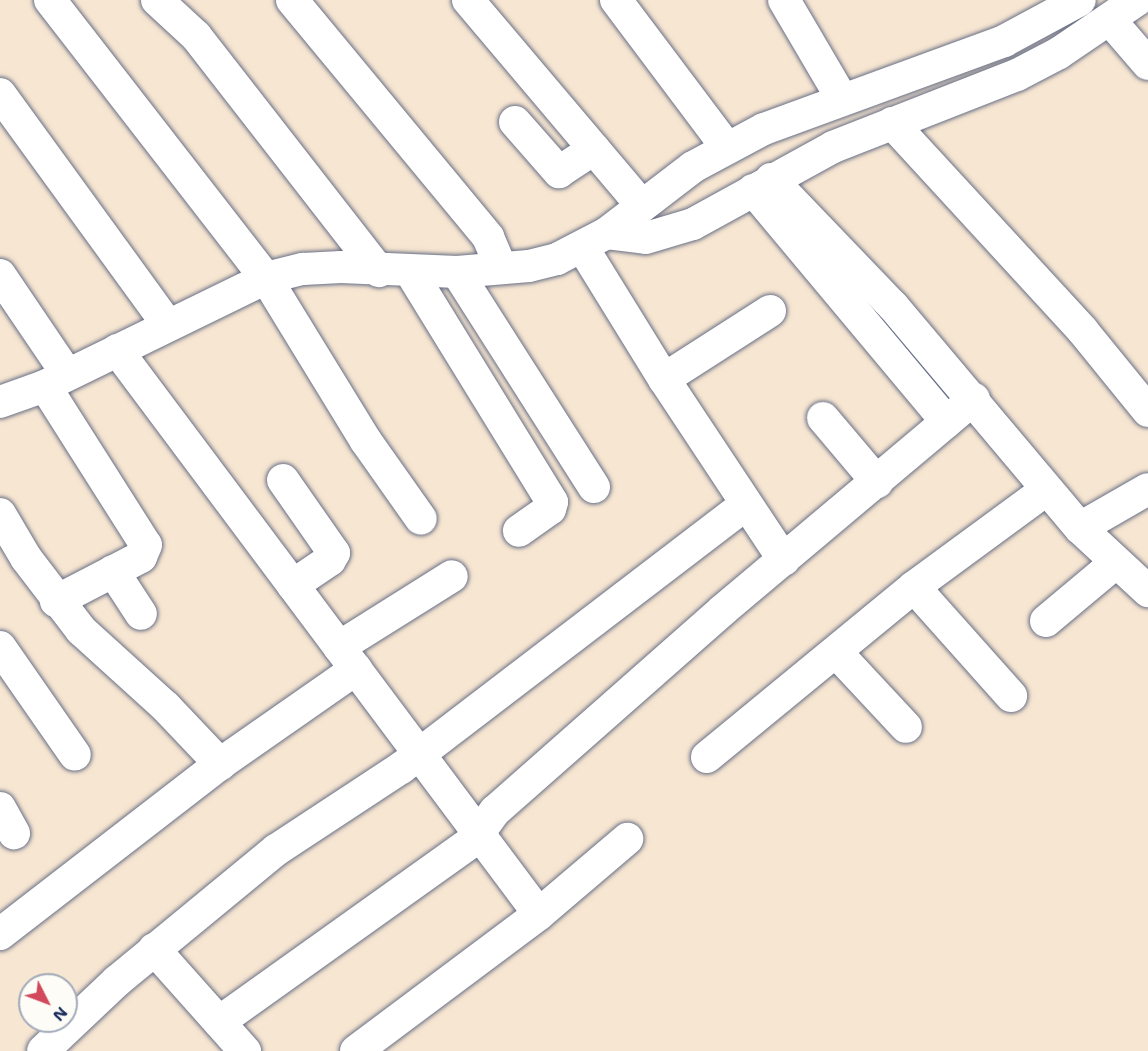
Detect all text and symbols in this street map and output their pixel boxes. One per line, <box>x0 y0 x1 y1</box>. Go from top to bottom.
north arrow <box>18 973 78 1033</box>
text: N <box>48 1002 72 1026</box>

